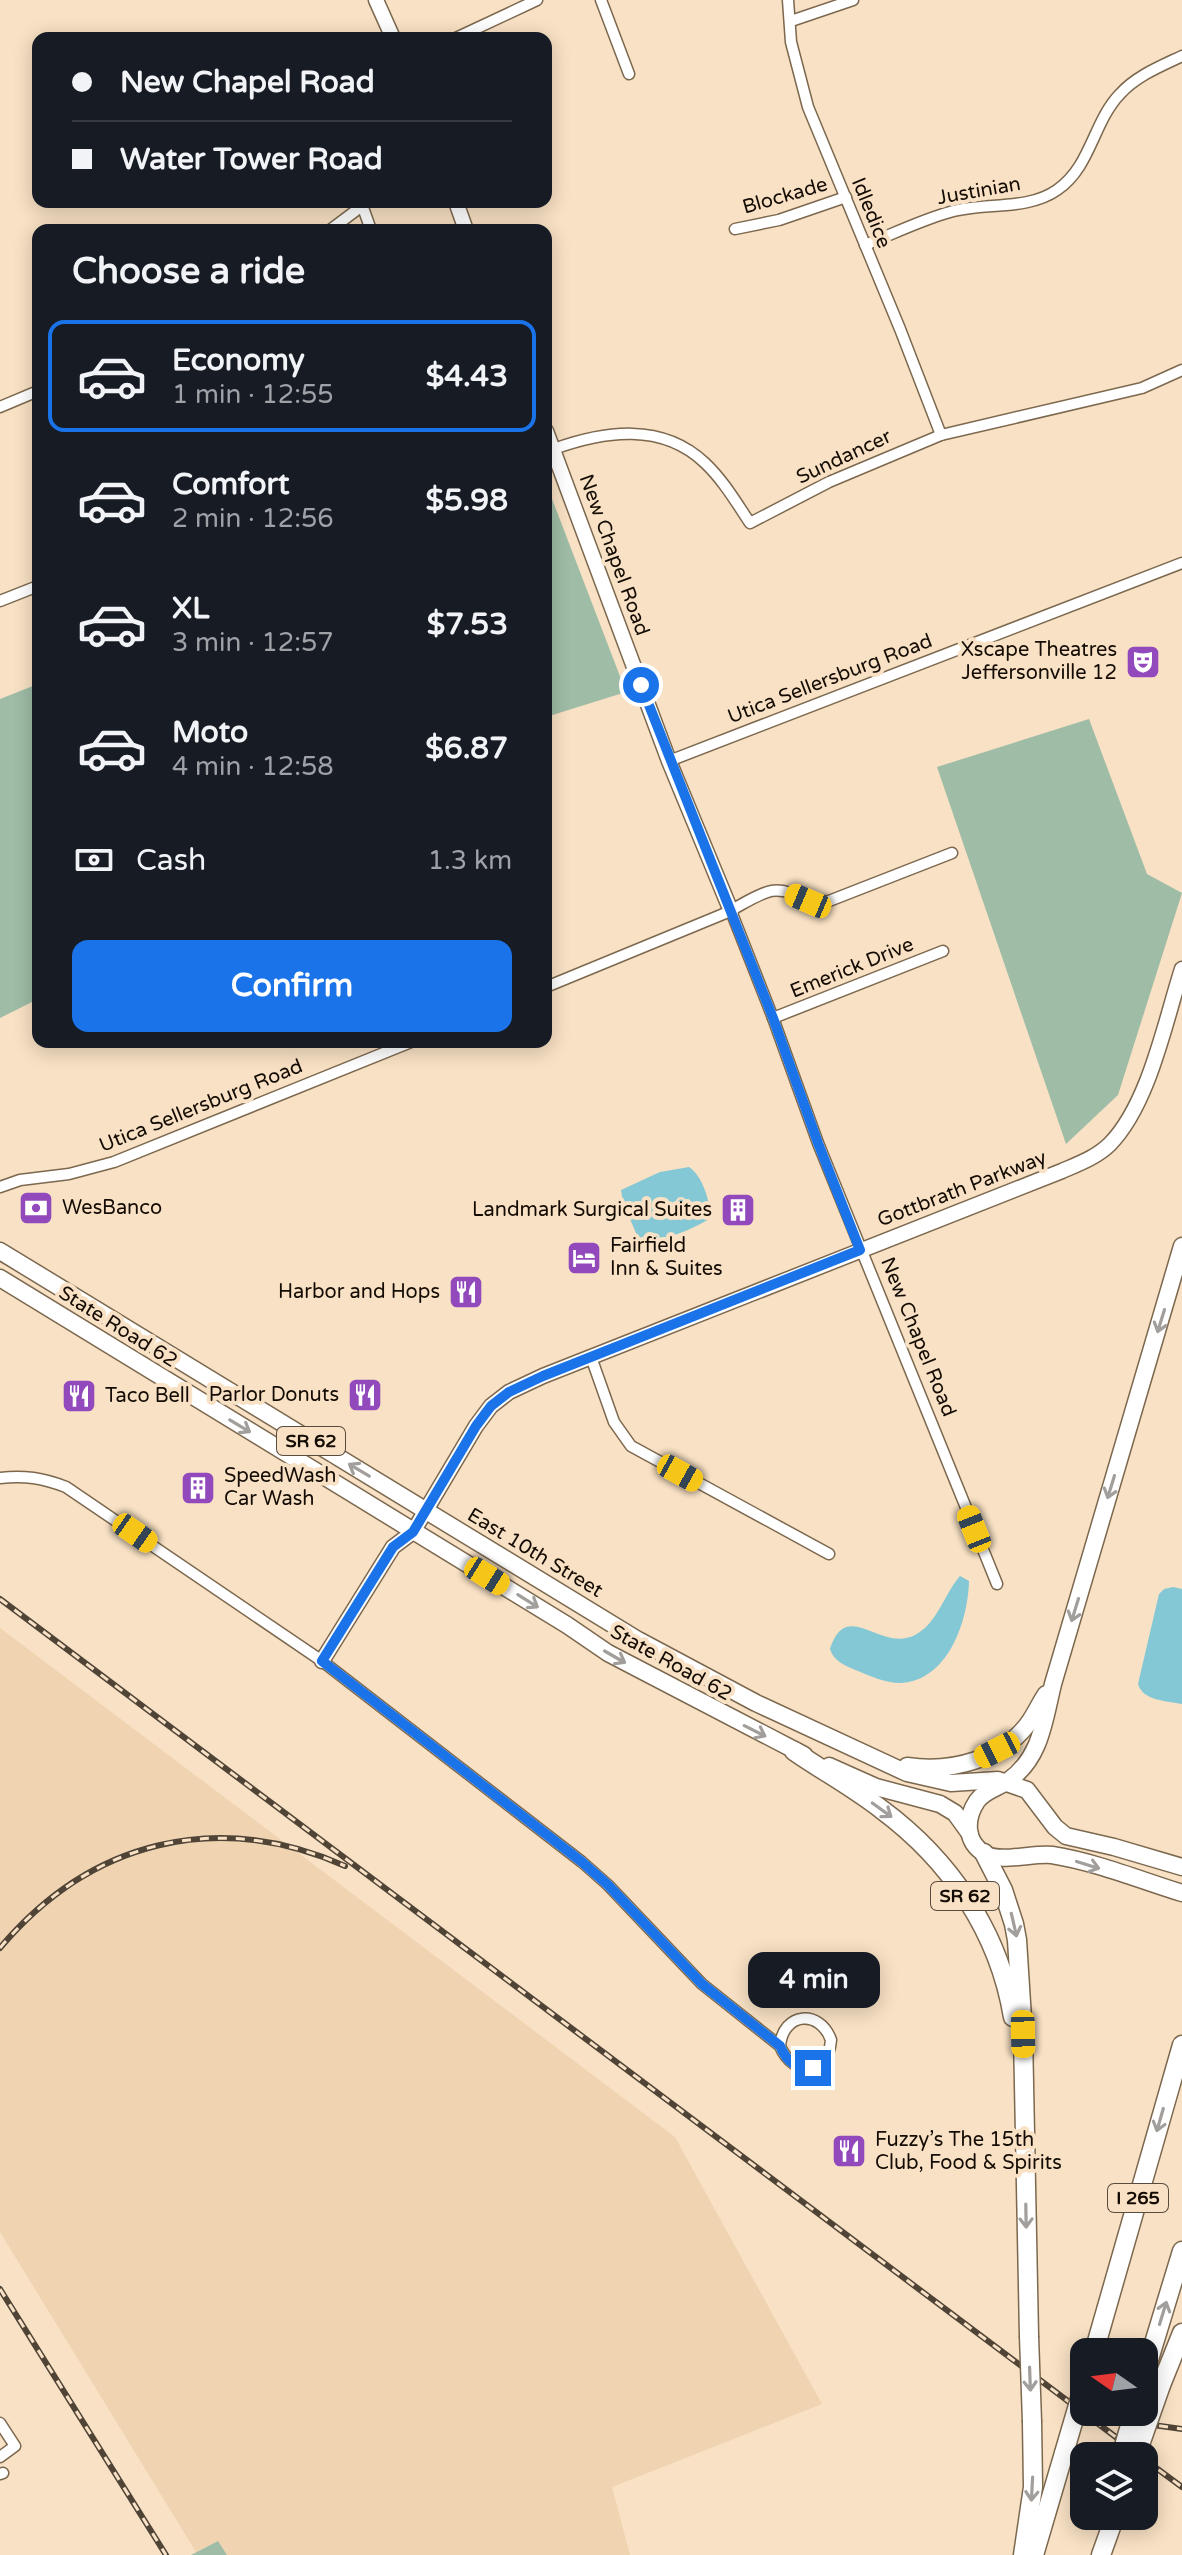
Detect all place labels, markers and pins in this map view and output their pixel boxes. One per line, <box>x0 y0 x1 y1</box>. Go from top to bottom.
place label: Xscape Theatres Jeffersonville 12 <box>961 638 1117 685</box>
theatre icon: Xscape Theatres Jeffersonville 12 <box>1124 643 1162 681</box>
bank icon: WesBanco <box>17 1189 55 1227</box>
building icon: Landmark Surgical Suites <box>719 1191 757 1229</box>
place label: WesBanco <box>62 1196 162 1220</box>
place label: Landmark Surgical Suites <box>472 1198 712 1222</box>
place label: Fairfield Inn & Suites <box>610 1234 723 1281</box>
hotel icon: Fairfield Inn & Suites <box>565 1239 603 1277</box>
restaurant icon: Harbor and Hops <box>447 1273 485 1311</box>
place label: Harbor and Hops <box>278 1280 440 1304</box>
restaurant icon: Parlor Donuts <box>346 1376 384 1414</box>
restaurant icon: Taco Bell <box>60 1377 98 1415</box>
place label: Parlor Donuts <box>209 1383 339 1407</box>
place label: Taco Bell <box>105 1384 190 1408</box>
place label: SpeedWash Car Wash <box>224 1464 336 1511</box>
building icon: SpeedWash Car Wash <box>179 1469 217 1507</box>
place label: Fuzzy’s The 15th Club, Food & Spirits <box>875 2128 1062 2175</box>
restaurant icon: Fuzzy’s The 15th Club, Food & Spirits <box>830 2132 868 2170</box>

